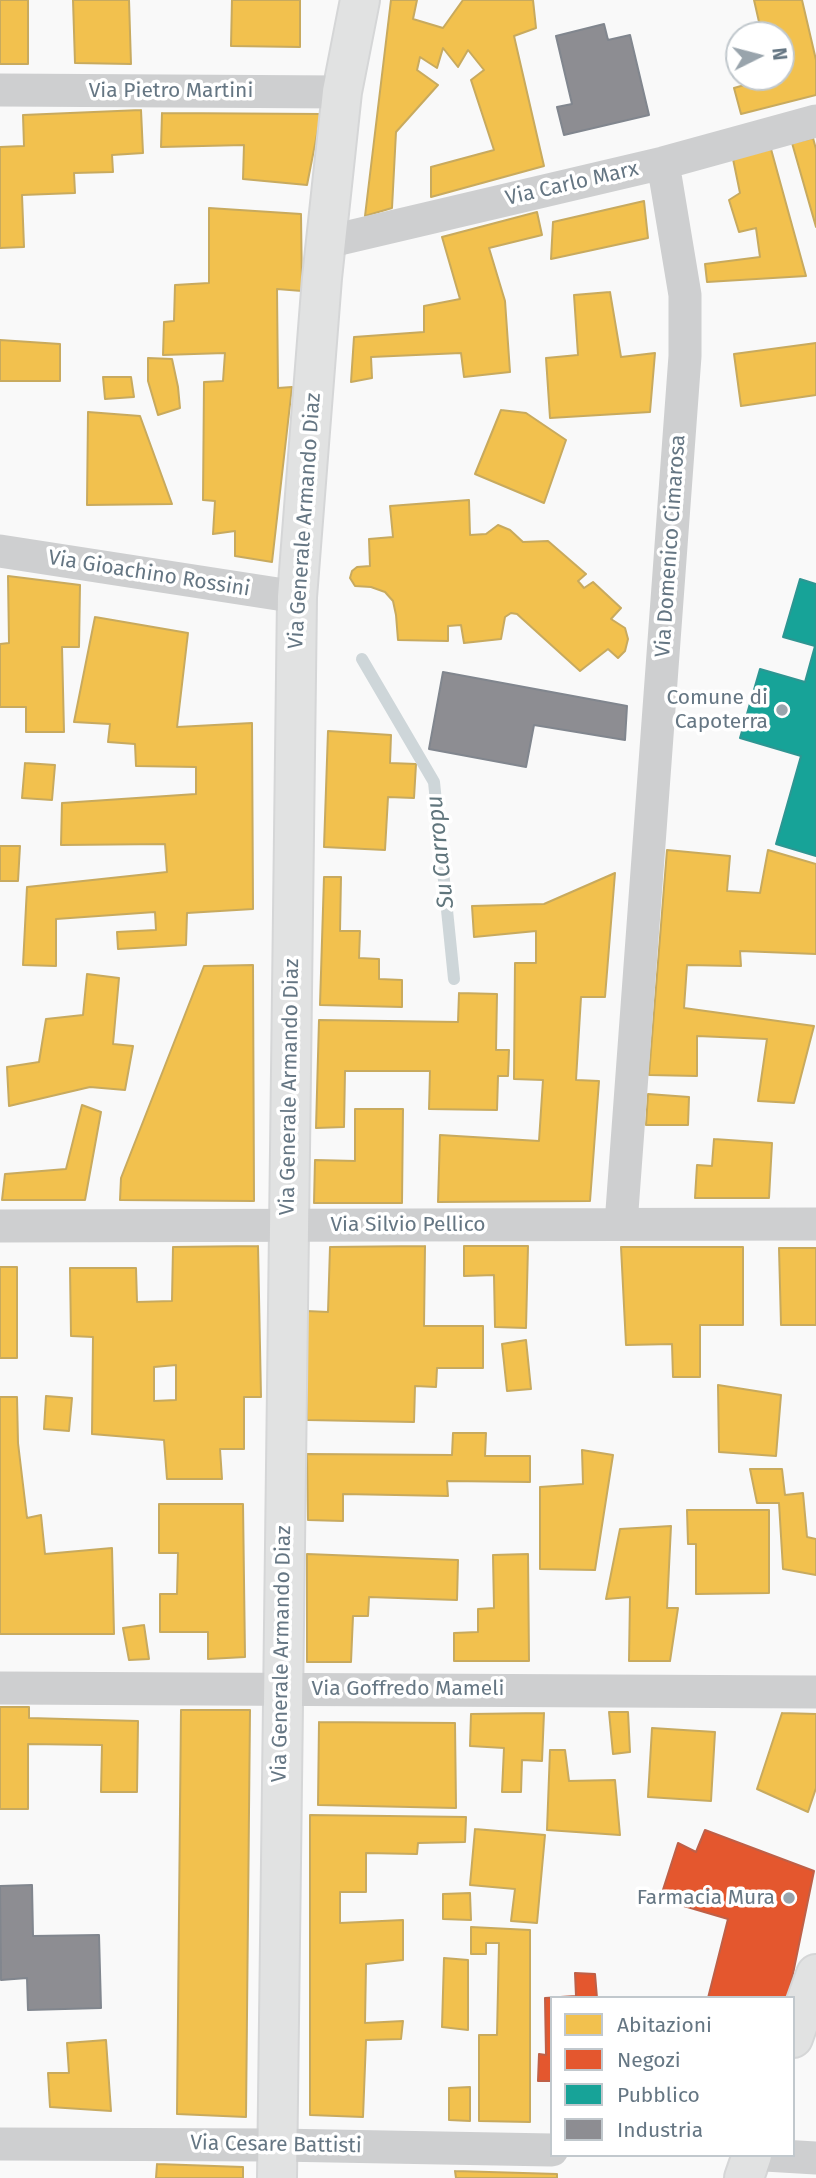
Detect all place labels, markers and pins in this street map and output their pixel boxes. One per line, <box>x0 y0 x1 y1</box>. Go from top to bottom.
place label: Comune di Capoterra <box>666 685 768 735</box>
marker: Comune di Capoterra <box>774 702 790 718</box>
place label: Farmacia Mura <box>637 1885 775 1911</box>
marker: Farmacia Mura <box>781 1890 797 1906</box>

